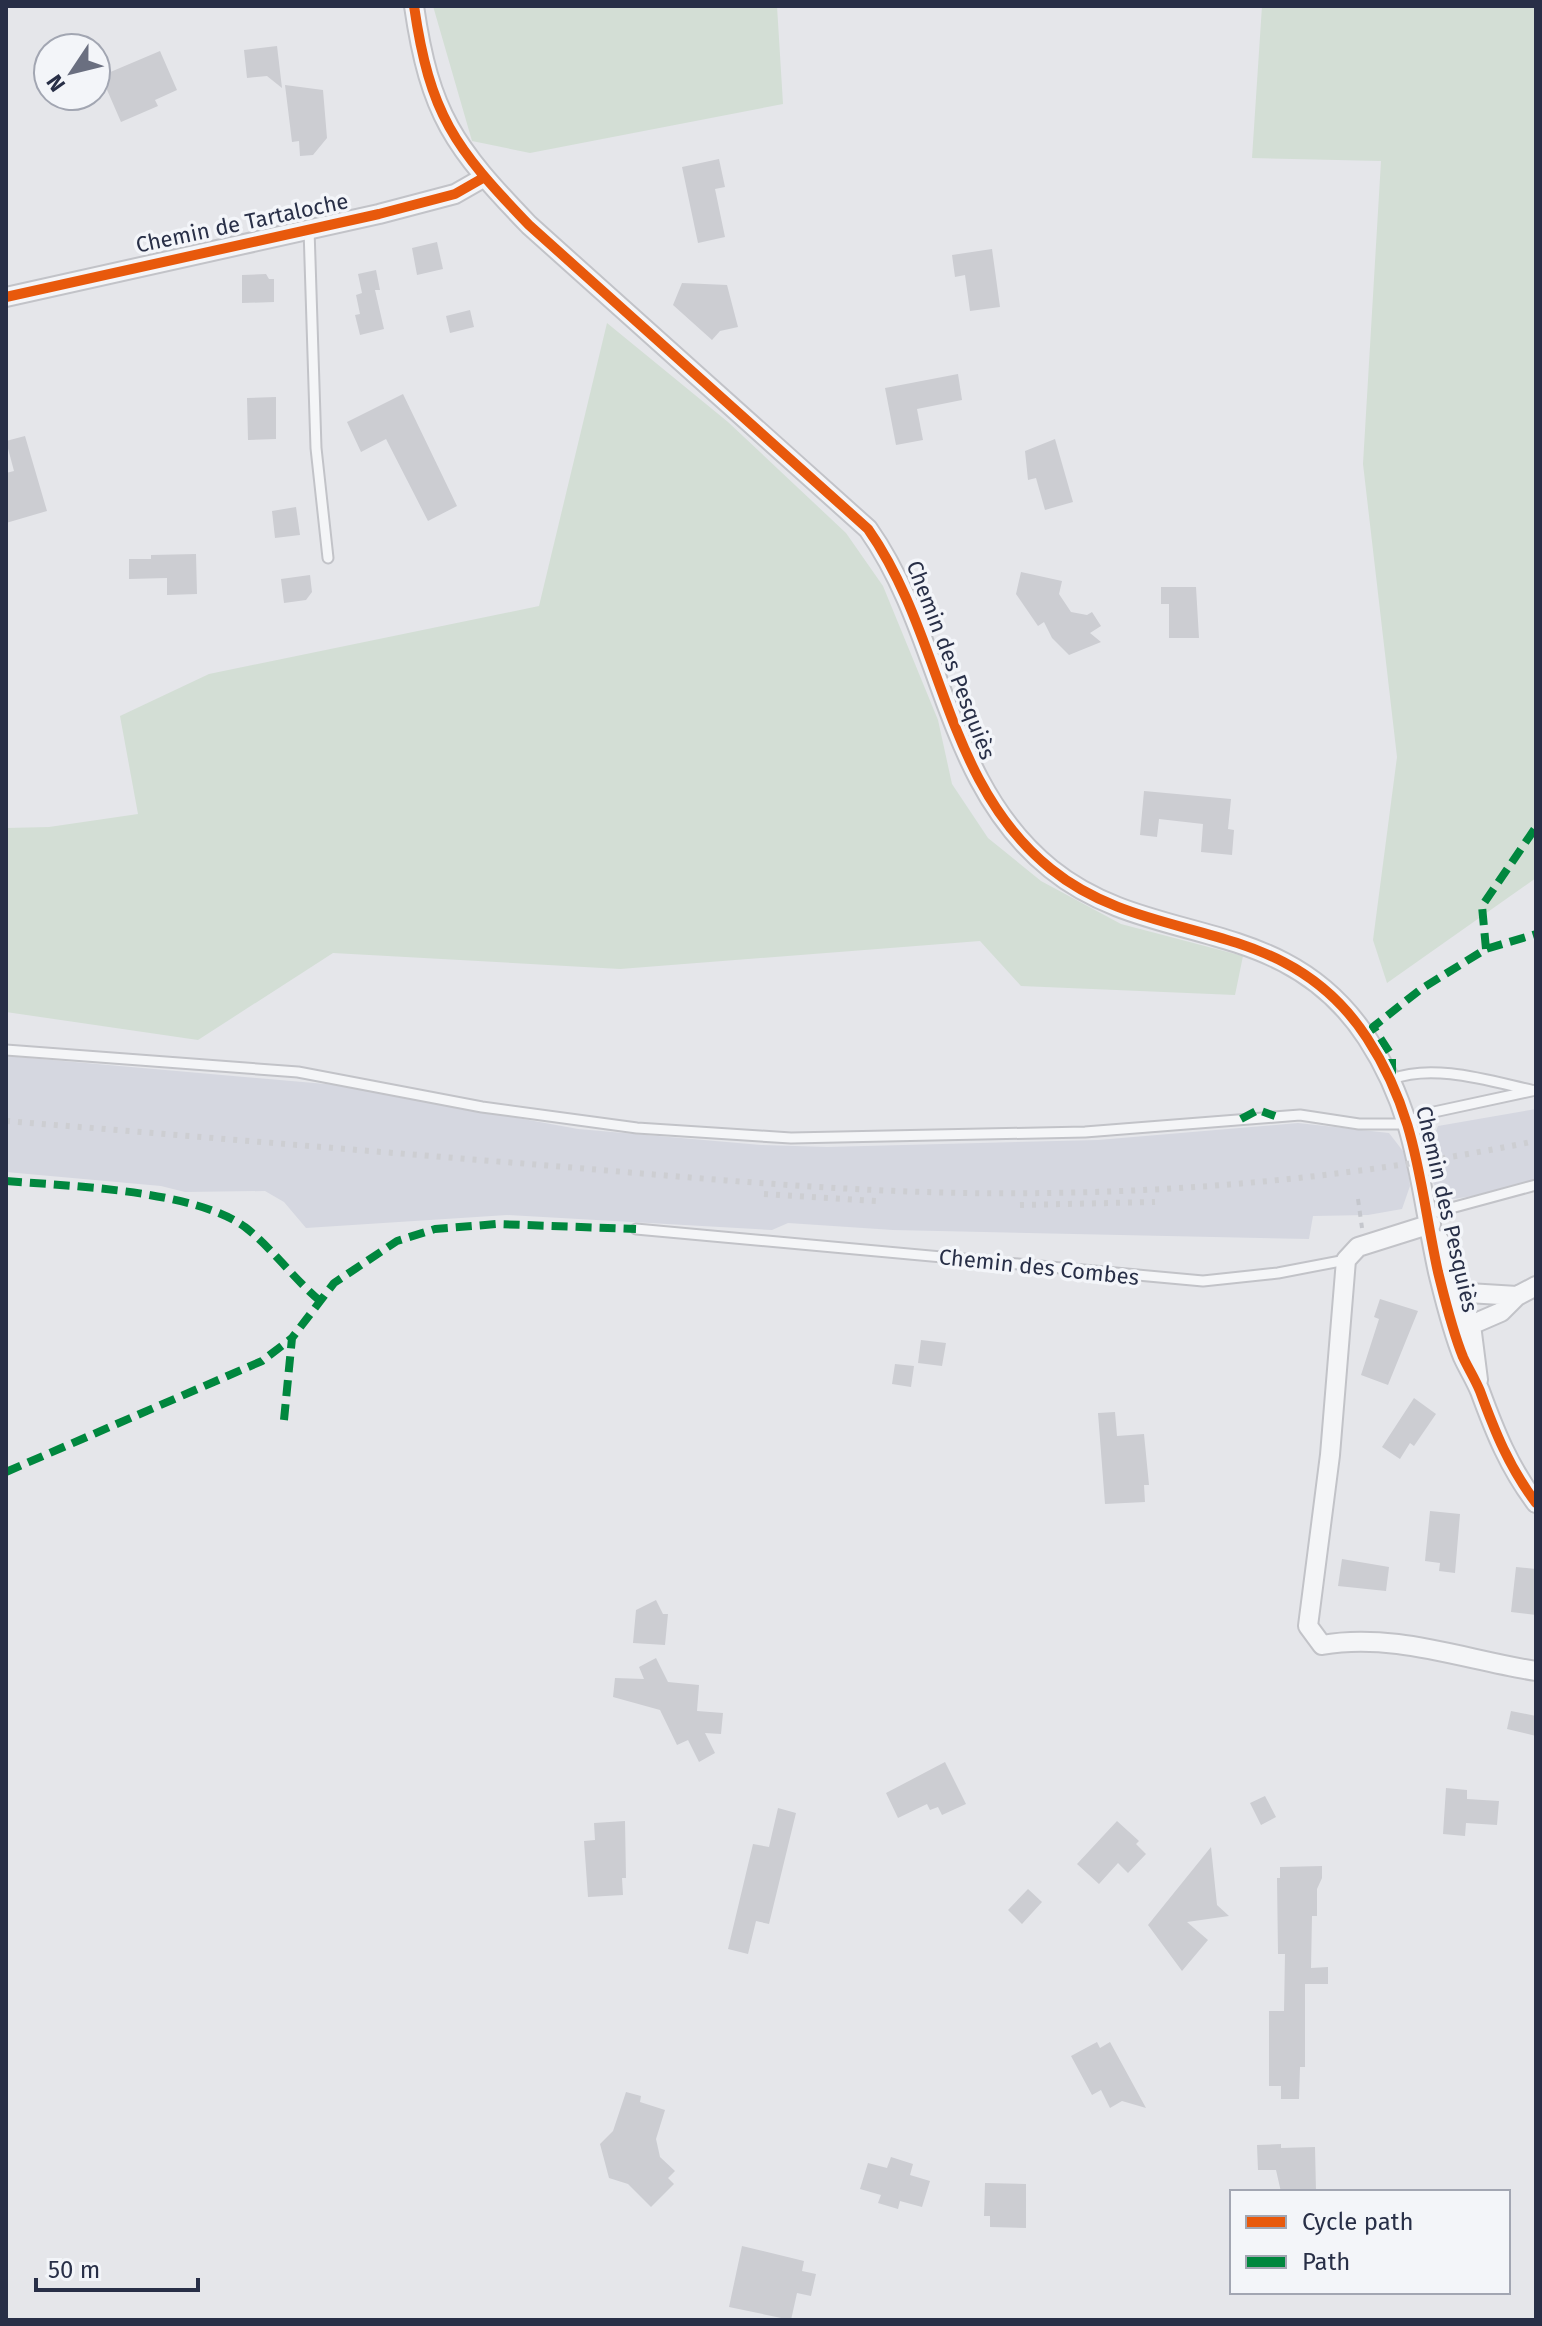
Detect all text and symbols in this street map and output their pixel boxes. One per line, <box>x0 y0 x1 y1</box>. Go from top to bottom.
north arrow <box>32 32 112 112</box>
text: N <box>41 69 71 97</box>
street label: Chemin de Tartaloche <box>133 187 351 259</box>
street label: Chemin des Pesquiès <box>901 557 1001 763</box>
street label: Chemin des Pesquiès <box>1410 1103 1484 1315</box>
street label: Chemin des Combes <box>938 1243 1140 1291</box>
legend <box>1230 2190 1510 2294</box>
text: Cycle path <box>1302 2208 1414 2236</box>
scale bar <box>36 2242 198 2292</box>
text: Path <box>1302 2248 1350 2276</box>
text: 50 m <box>48 2256 100 2284</box>

